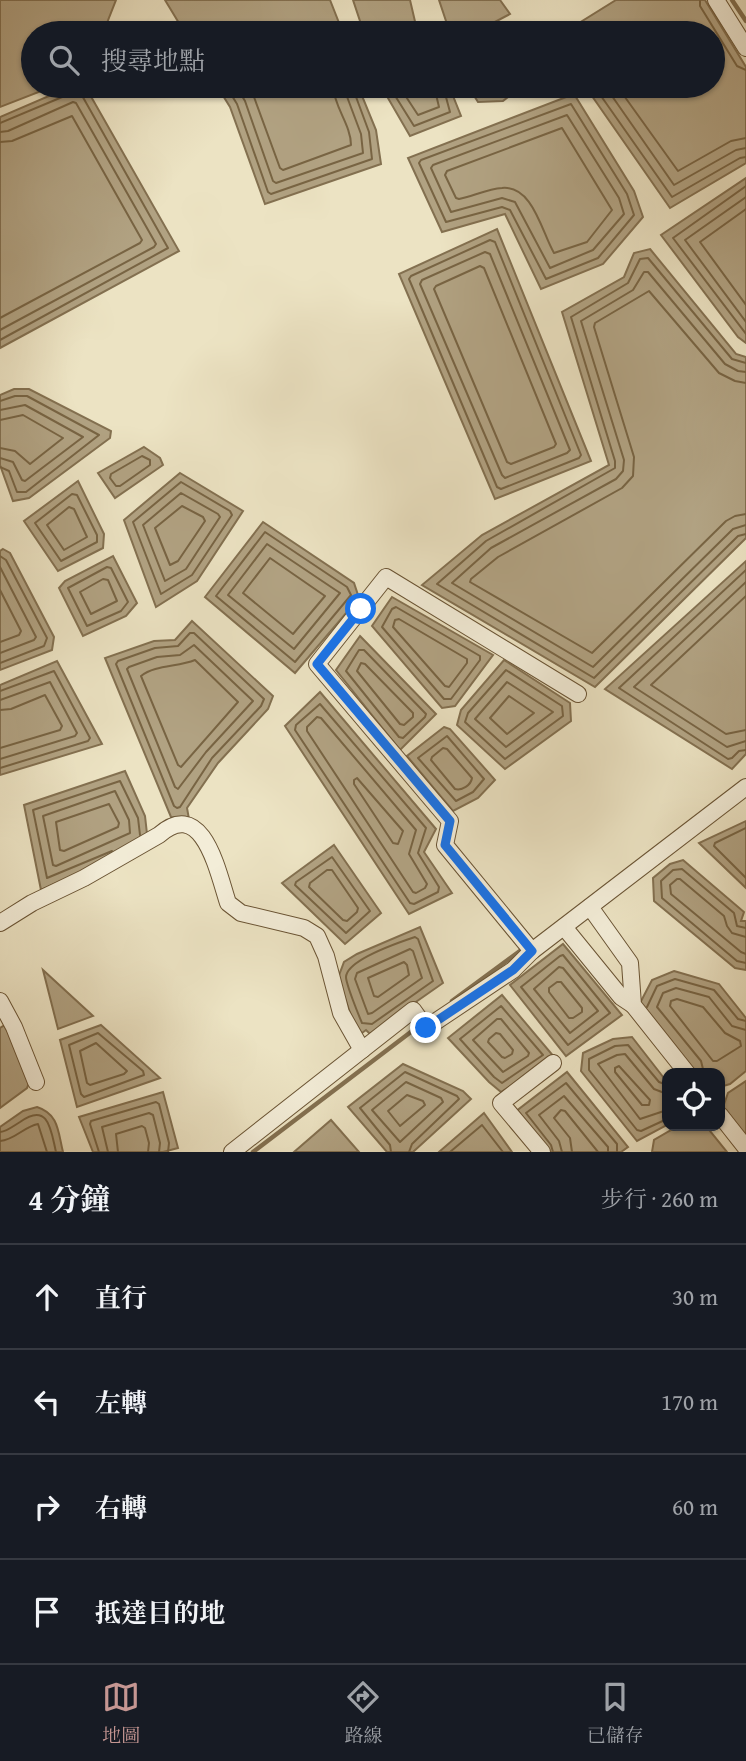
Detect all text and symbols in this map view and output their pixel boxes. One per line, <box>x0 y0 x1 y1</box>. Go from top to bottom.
search box <box>21 21 725 98</box>
icon: search <box>45 41 83 79</box>
text: 搜尋地點 <box>101 41 205 80</box>
route start <box>345 593 376 624</box>
route end <box>410 1012 441 1043</box>
map controls <box>662 1068 725 1131</box>
button: locate <box>662 1068 725 1131</box>
text: 4 分鐘 <box>28 1177 110 1221</box>
text: 步行 · 260 m <box>601 1182 718 1215</box>
icon: ahead <box>28 1278 66 1316</box>
text: 直行 <box>95 1278 147 1317</box>
text: 30 m <box>672 1280 718 1313</box>
icon: left <box>28 1383 66 1421</box>
text: 左轉 <box>95 1383 147 1422</box>
text: 170 m <box>661 1385 718 1418</box>
icon: right <box>28 1488 66 1526</box>
text: 右轉 <box>95 1488 147 1527</box>
text: 60 m <box>672 1490 718 1523</box>
icon: arrive <box>28 1593 66 1631</box>
text: 抵達目的地 <box>95 1593 225 1632</box>
tab: 地圖 <box>102 1678 140 1749</box>
tab: 路線 <box>344 1678 383 1749</box>
tab: 已儲存 <box>587 1678 644 1749</box>

